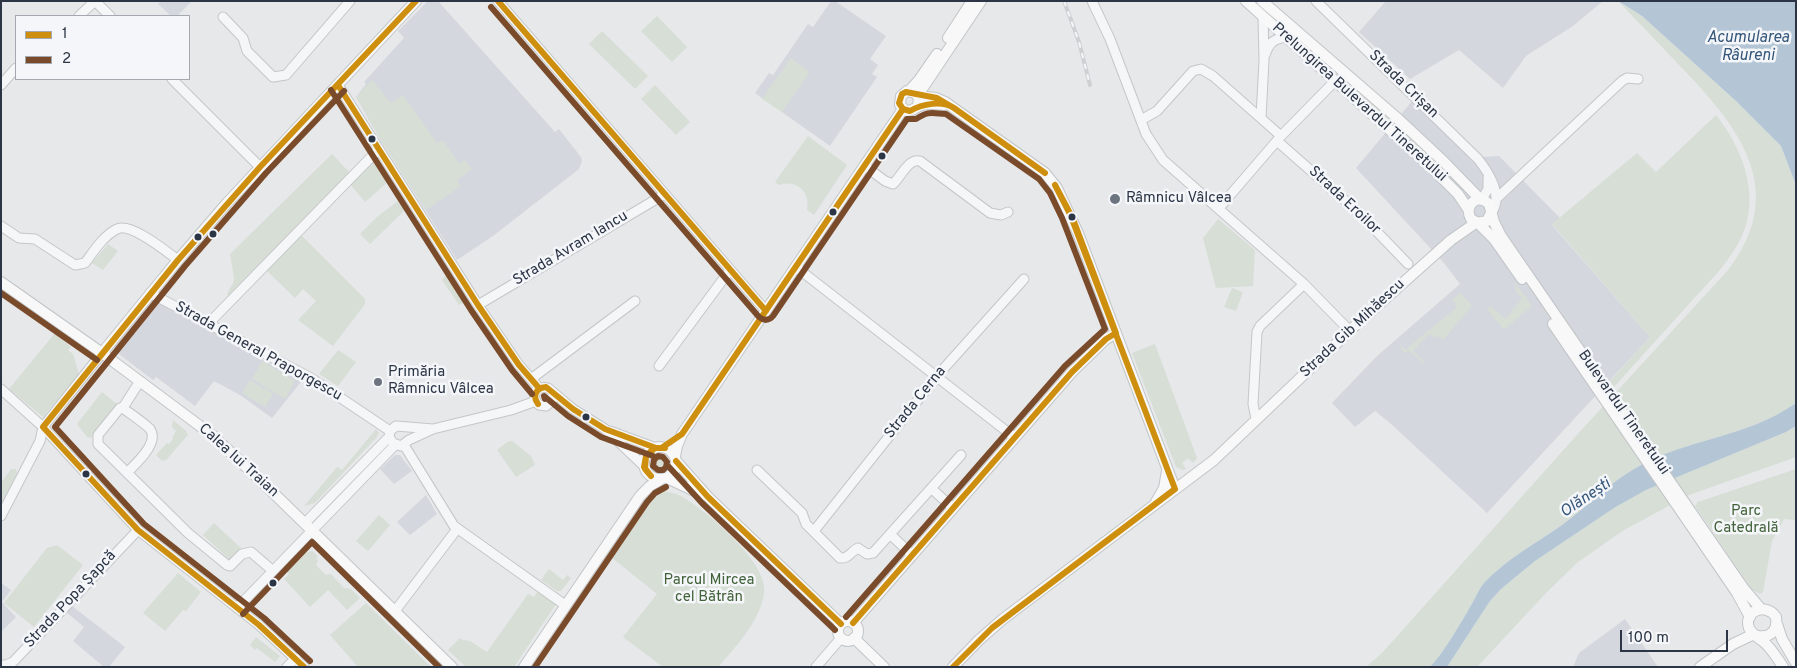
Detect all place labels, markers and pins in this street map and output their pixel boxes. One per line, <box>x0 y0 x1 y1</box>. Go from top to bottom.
unlabelled marker <box>367 134 377 144</box>
unlabelled marker <box>877 151 887 161</box>
place label: Râmnicu Vâlcea <box>1126 190 1232 208</box>
marker: Râmnicu Vâlcea <box>1108 192 1122 206</box>
unlabelled marker <box>828 207 838 217</box>
unlabelled marker <box>1067 212 1077 222</box>
unlabelled marker <box>208 229 218 239</box>
unlabelled marker <box>193 232 203 242</box>
place label: Primăria Râmnicu Vâlcea <box>388 364 494 399</box>
marker: Primăria Râmnicu Vâlcea <box>372 376 384 388</box>
unlabelled marker <box>581 412 591 422</box>
unlabelled marker <box>81 469 91 479</box>
unlabelled marker <box>268 578 278 588</box>

